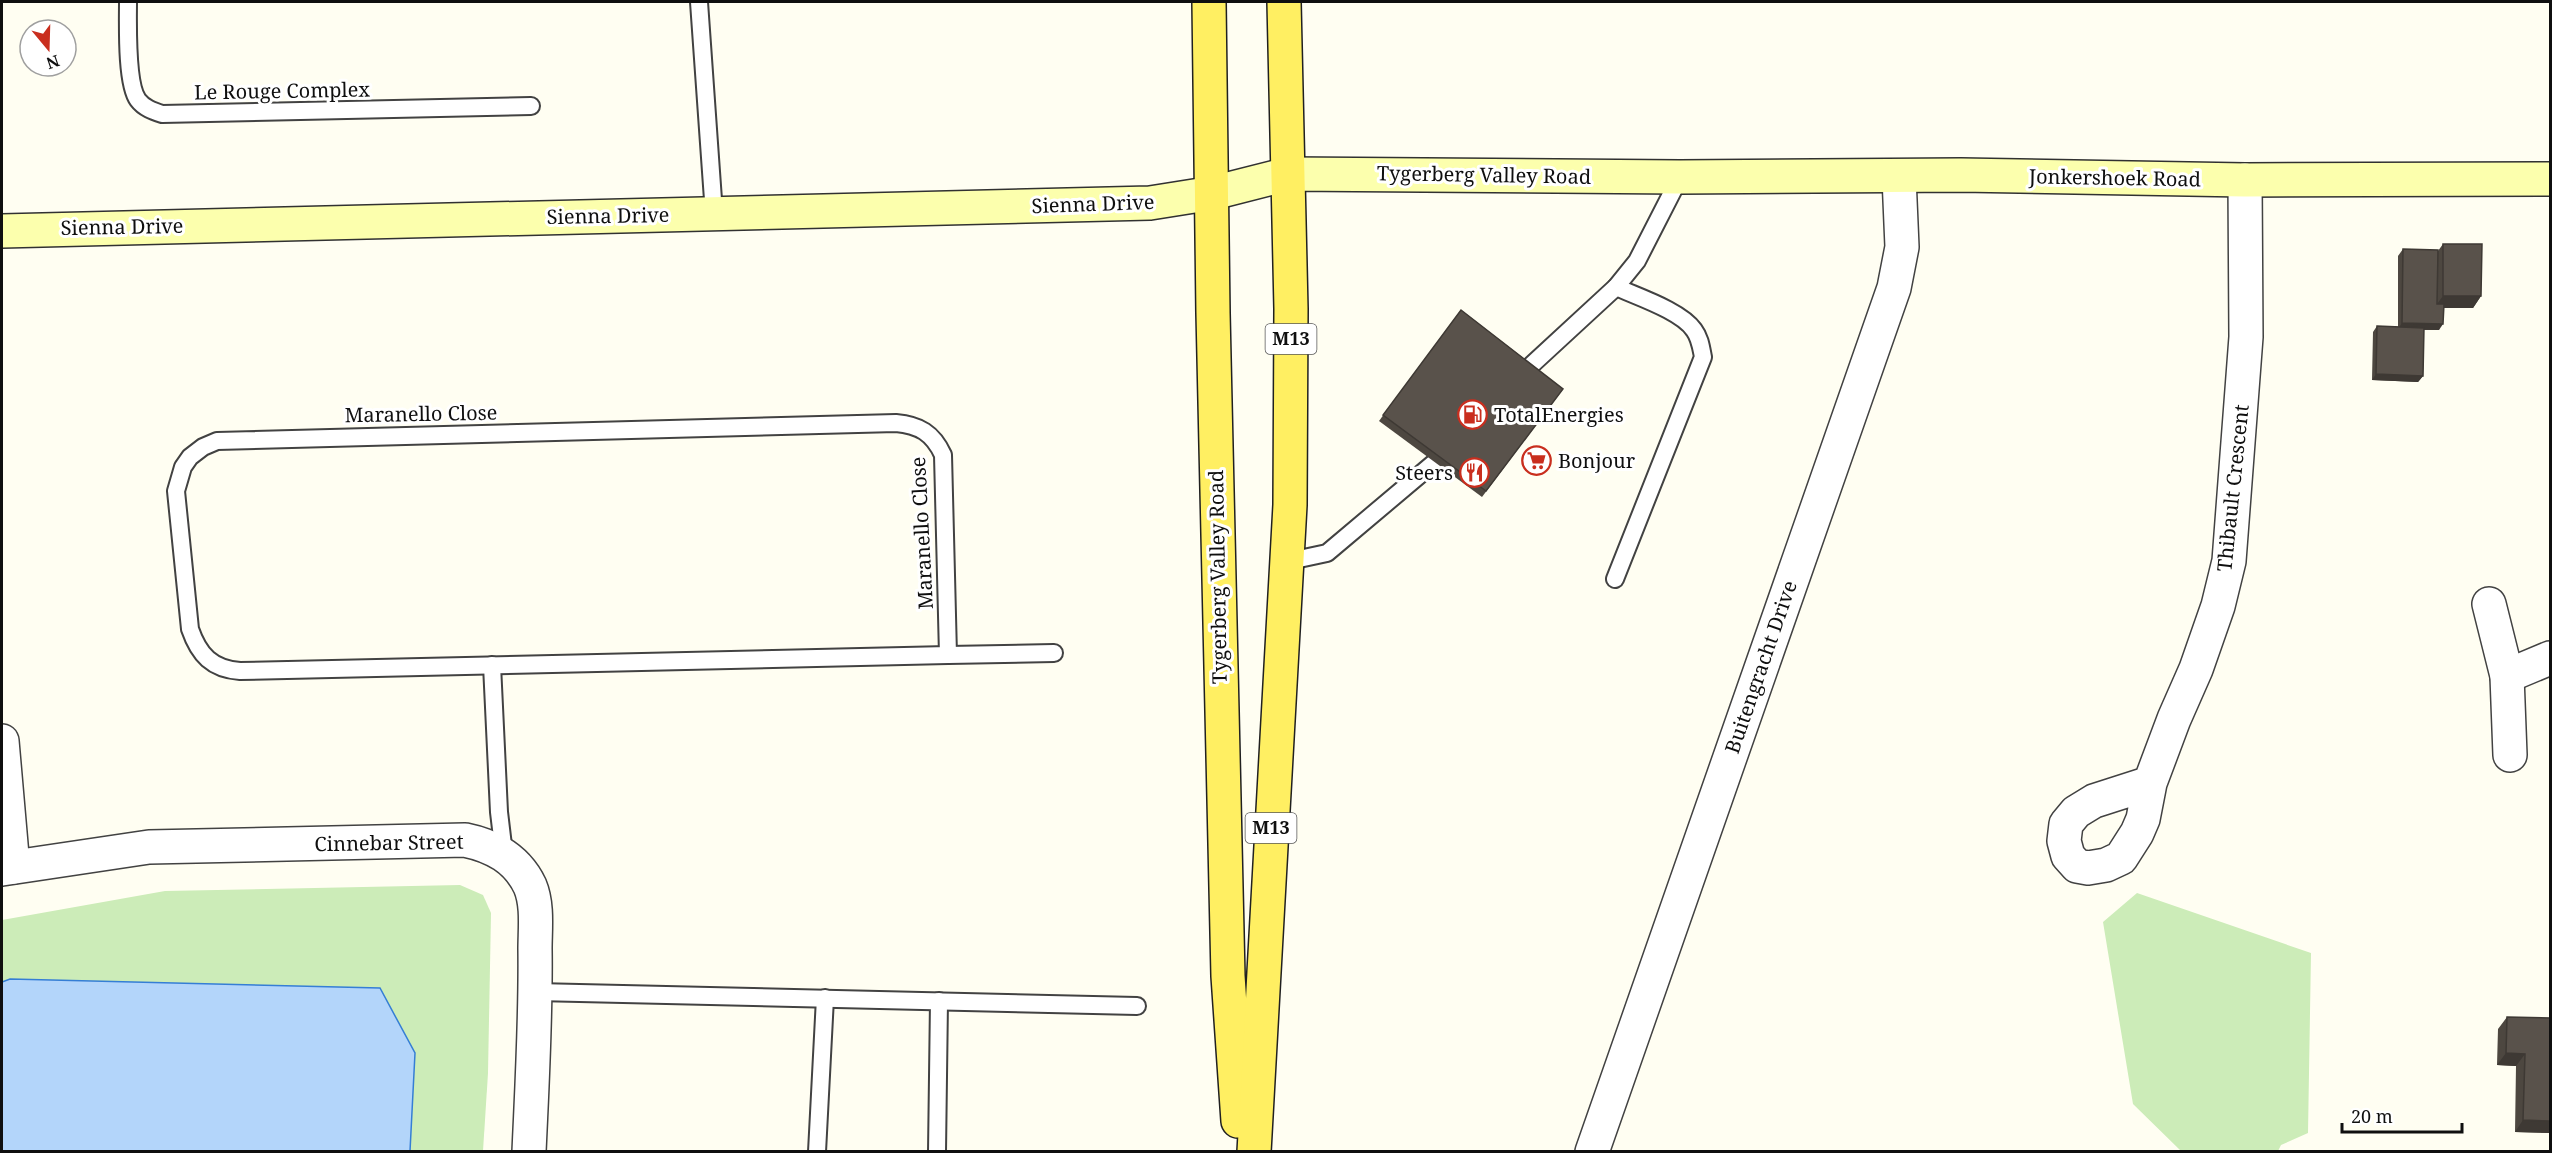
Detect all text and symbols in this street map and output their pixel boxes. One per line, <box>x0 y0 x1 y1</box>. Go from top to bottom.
north arrow <box>18 18 78 78</box>
text: N <box>43 50 62 75</box>
street label: Le Rouge Complex <box>194 75 371 106</box>
street label: Tygerberg Valley Road <box>1377 159 1591 190</box>
street label: Jonkershoek Road <box>2028 162 2201 192</box>
street label: Sienna Drive <box>1031 188 1155 219</box>
street label: Sienna Drive <box>546 201 670 230</box>
street label: Sienna Drive <box>60 212 184 241</box>
road number: M13 <box>1266 324 1316 354</box>
street label: Maranello Close <box>344 399 498 428</box>
fuel station icon: TotalEnergies <box>1457 399 1489 431</box>
place label: TotalEnergies <box>1494 401 1624 428</box>
street label: Thibault Crescent <box>2210 403 2255 573</box>
supermarket icon: Bonjour <box>1521 445 1553 477</box>
place label: Bonjour <box>1558 447 1636 474</box>
street label: Maranello Close <box>904 456 939 610</box>
restaurant icon: Steers <box>1458 457 1490 489</box>
place label: Steers <box>1395 459 1453 486</box>
street label: Tygerberg Valley Road <box>1202 470 1233 684</box>
street label: Buitengracht Drive <box>1718 577 1803 757</box>
road number: M13 <box>1246 813 1296 843</box>
street label: Cinnebar Street <box>314 828 464 857</box>
scale bar <box>2342 1096 2462 1134</box>
text: 20 m <box>2351 1104 2393 1128</box>

